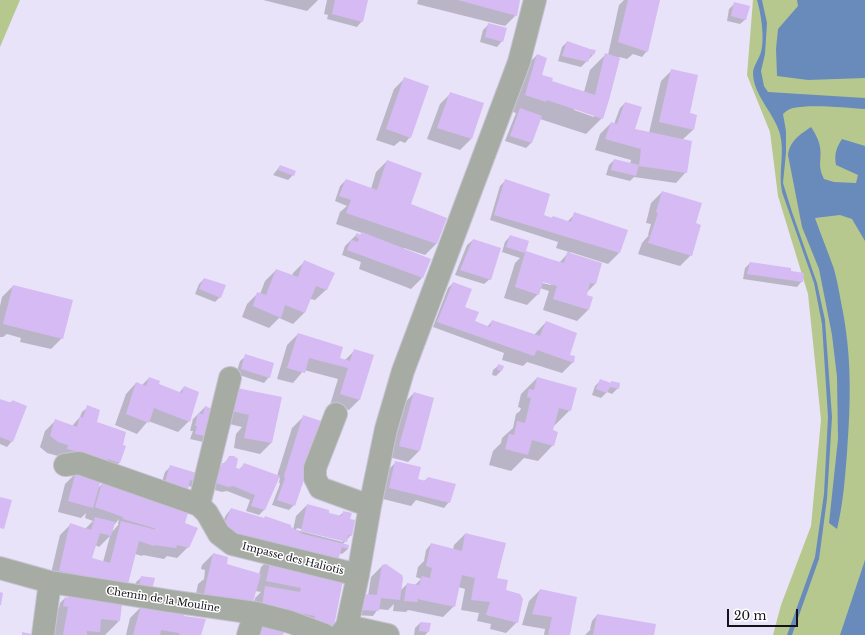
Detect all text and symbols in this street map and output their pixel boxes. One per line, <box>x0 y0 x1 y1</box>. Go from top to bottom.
street label: Impasse des Haliotis <box>241 541 345 577</box>
street label: Chemin de la Mouline <box>105 585 221 615</box>
scale bar <box>729 601 800 627</box>
text: 20 m <box>734 608 766 623</box>

